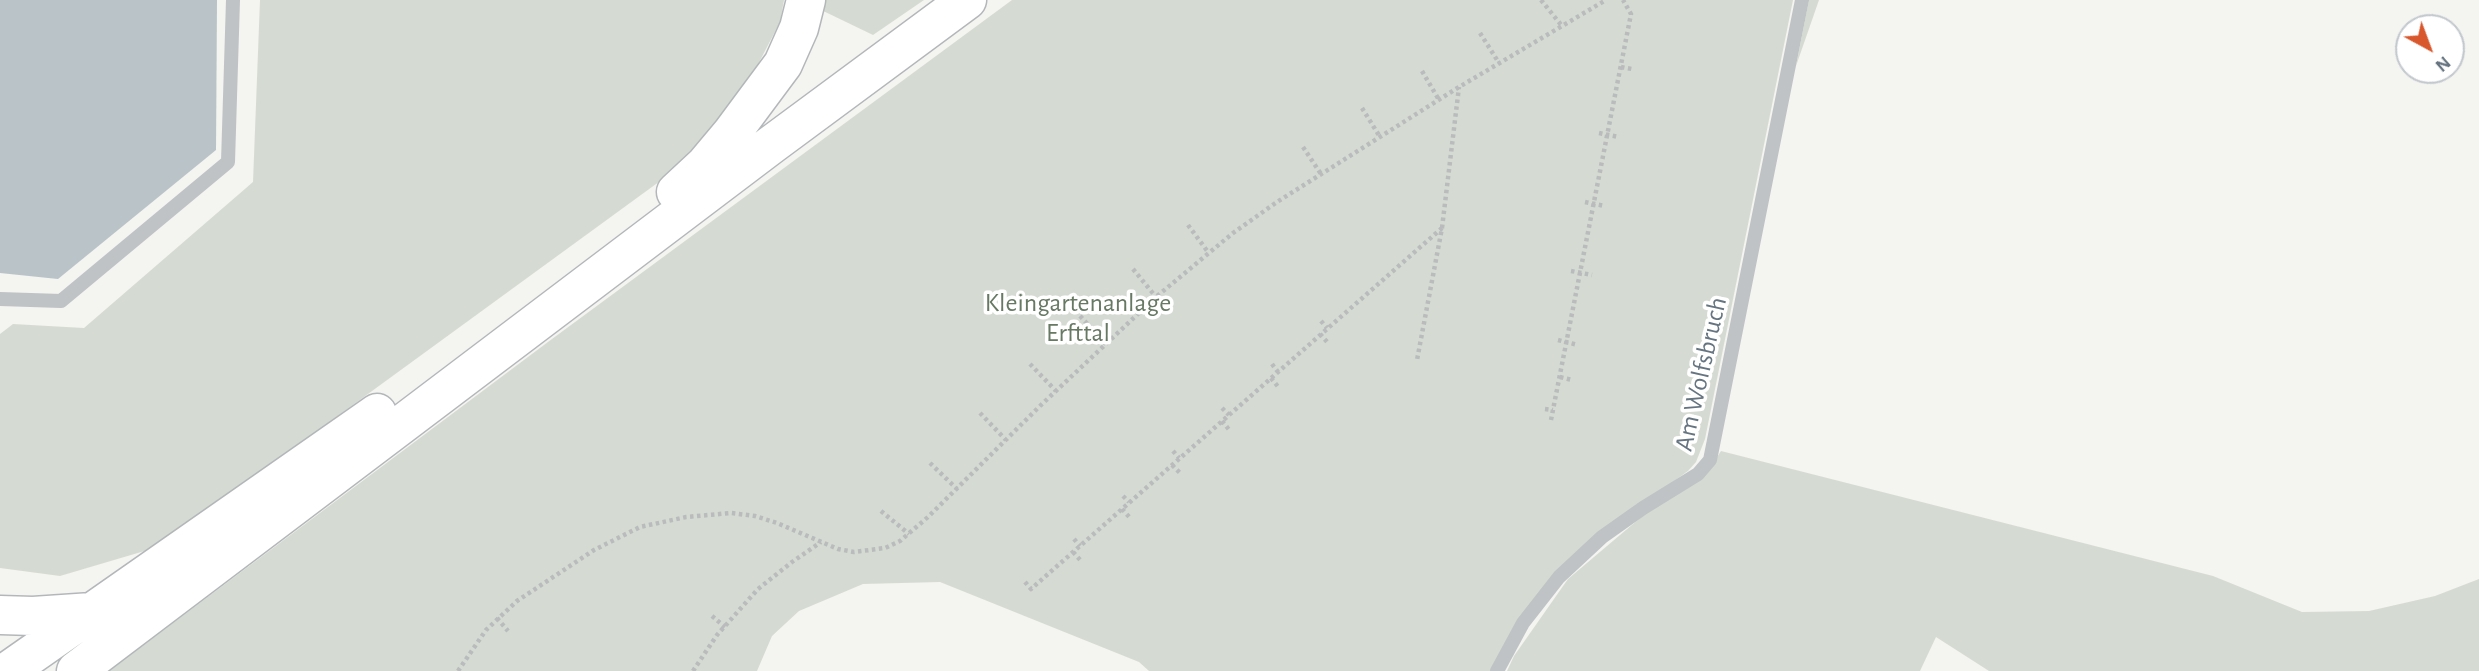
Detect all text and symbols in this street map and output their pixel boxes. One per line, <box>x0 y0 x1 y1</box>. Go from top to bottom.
north arrow <box>2395 14 2465 84</box>
text: N <box>2432 52 2454 75</box>
park label: Kleingartenanlage Erfttal <box>985 287 1171 348</box>
street label: Am Wolfsbruch <box>1668 294 1734 454</box>

